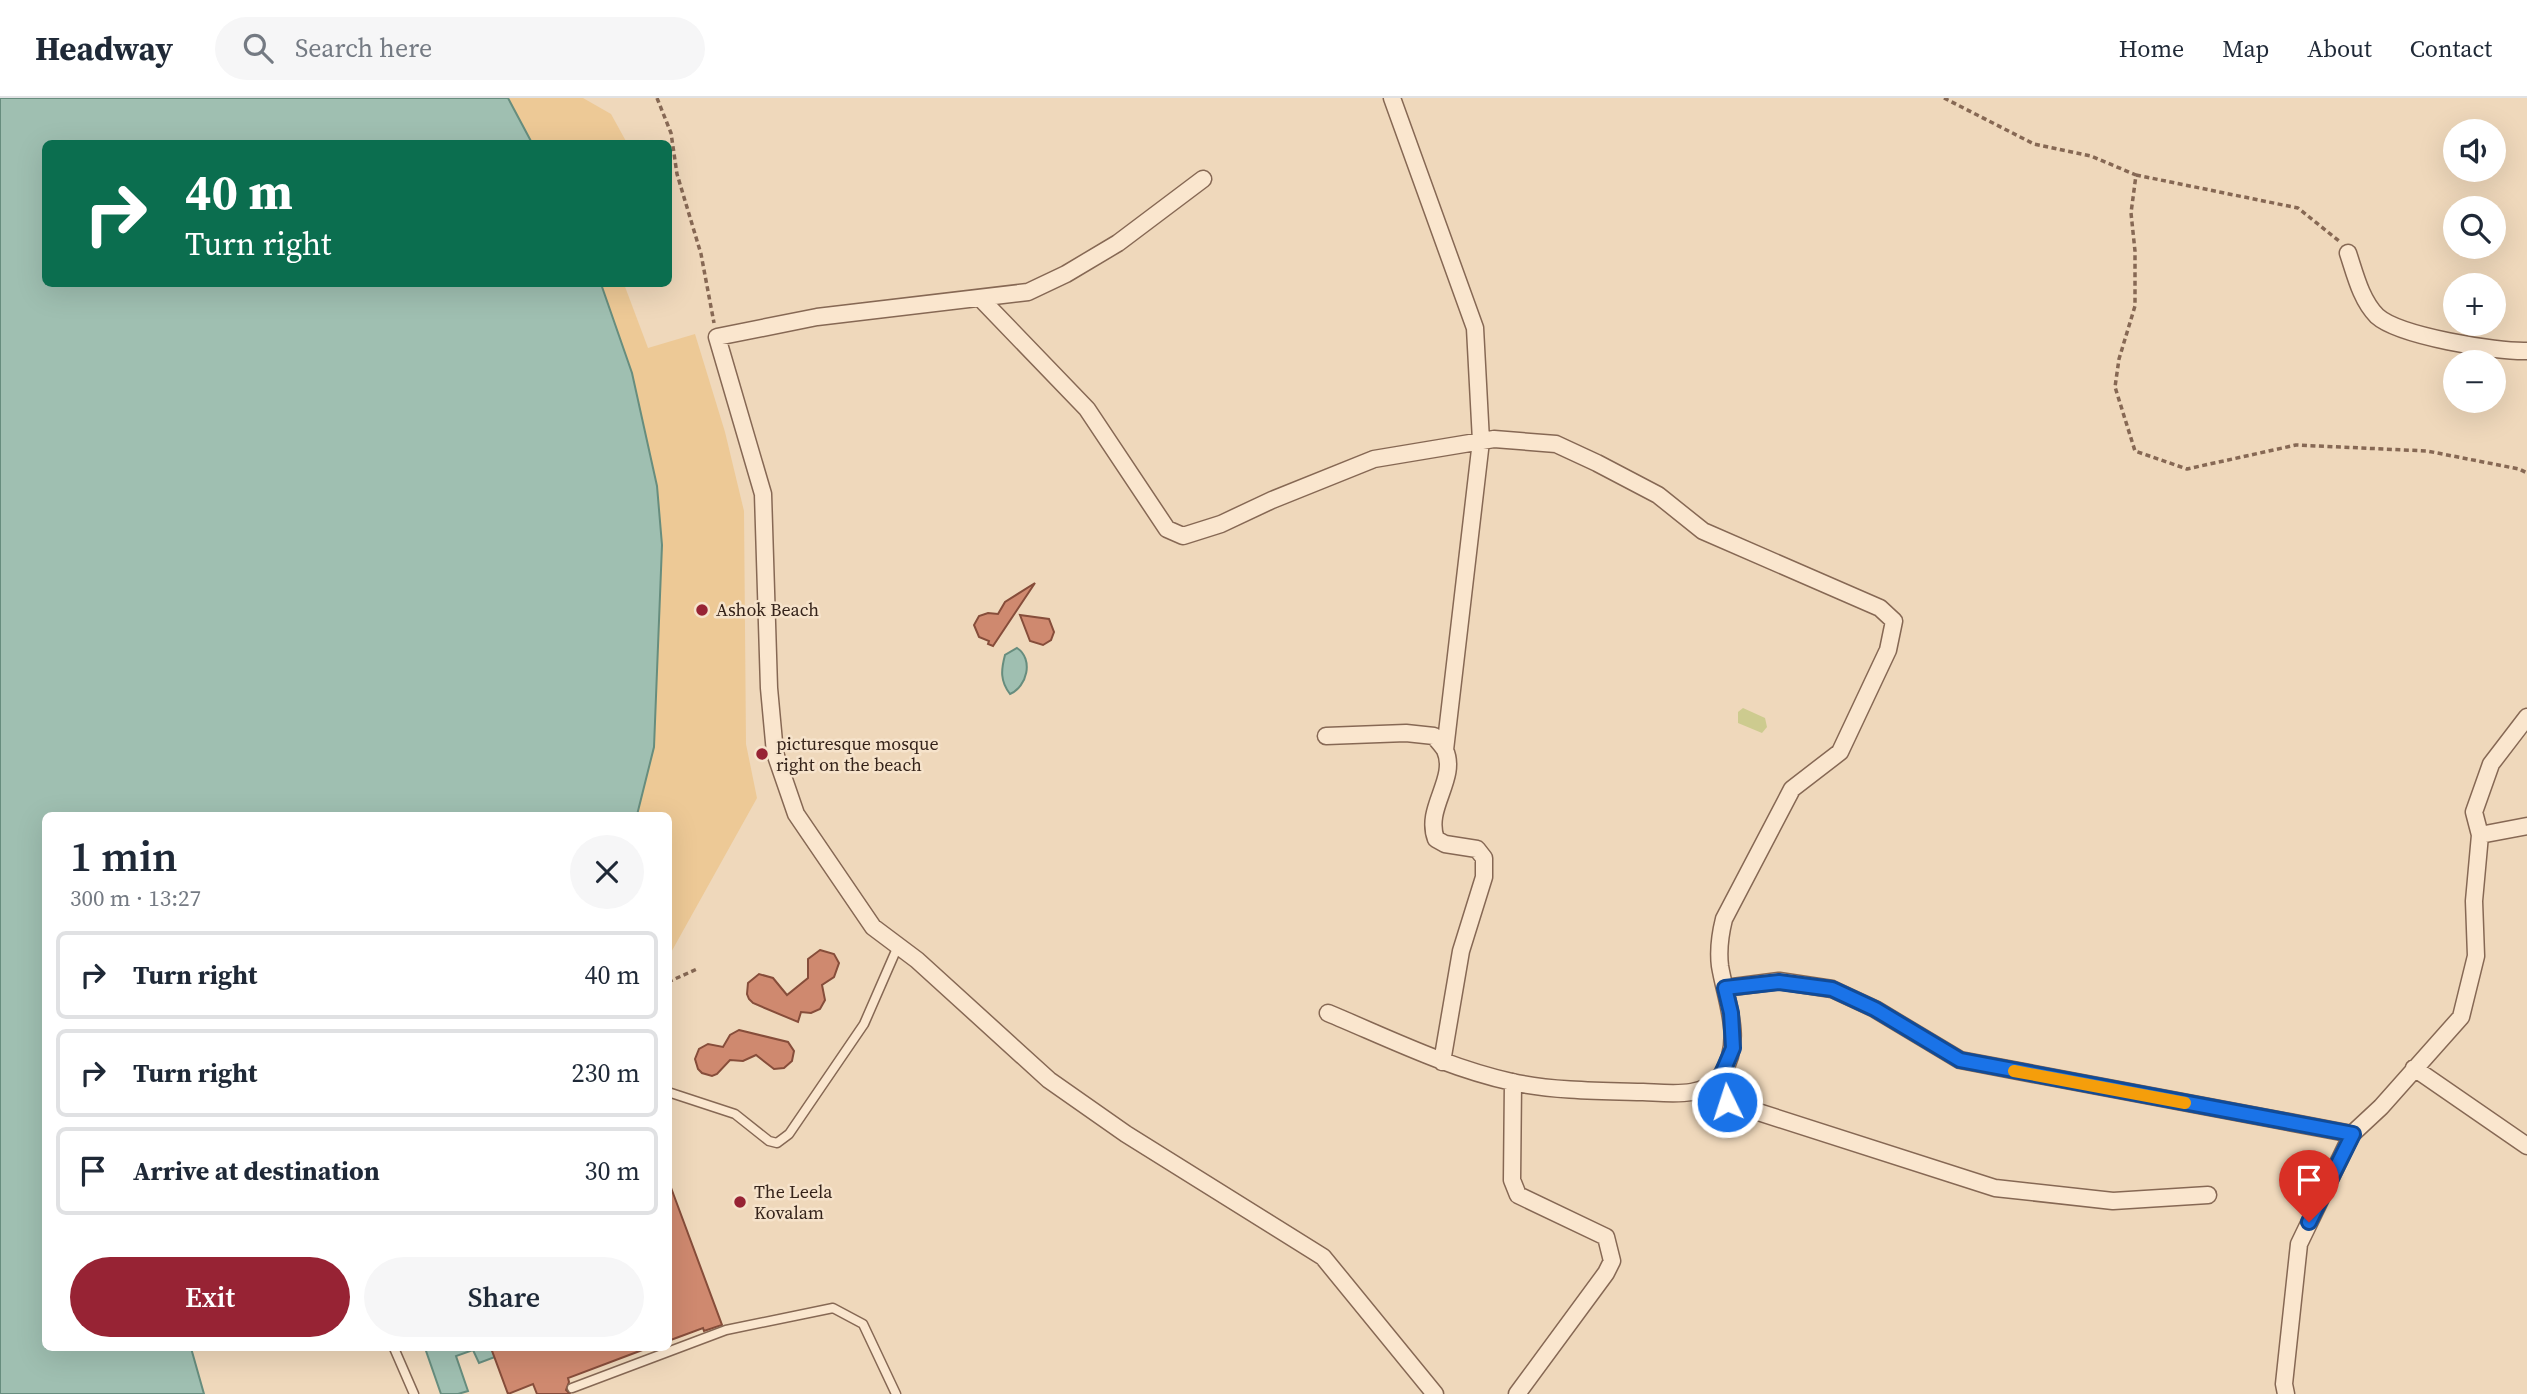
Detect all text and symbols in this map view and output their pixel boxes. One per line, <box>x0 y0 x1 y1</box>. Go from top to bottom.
search box <box>215 17 705 80</box>
text: Headway <box>35 26 173 71</box>
icon: search <box>239 29 277 67</box>
text: Search here <box>295 30 432 66</box>
text: Home <box>2119 32 2184 65</box>
text: Map <box>2222 32 2269 65</box>
text: About <box>2307 32 2372 65</box>
text: Contact <box>2410 32 2492 65</box>
map controls <box>2443 119 2506 413</box>
button: sound <box>2443 119 2506 182</box>
text: 40 m <box>185 158 293 225</box>
icon: right <box>70 168 161 259</box>
button: search <box>2443 196 2506 259</box>
text: Turn right <box>185 222 331 266</box>
button: + <box>2443 273 2506 336</box>
button: − <box>2443 350 2506 413</box>
place label: Ashok Beach <box>716 597 819 622</box>
marker: Ashok Beach <box>694 602 710 618</box>
place label: picturesque mosque right on the beach <box>776 731 939 777</box>
marker: picturesque mosque right on the beach <box>754 746 770 762</box>
text: 1 min <box>70 827 178 885</box>
button: close <box>570 835 644 909</box>
text: 300 m · 13:27 <box>70 882 201 914</box>
icon: right <box>74 956 112 994</box>
text: Turn right <box>133 957 257 993</box>
text: 40 m <box>585 957 640 993</box>
icon: right <box>74 1054 112 1092</box>
text: Turn right <box>133 1055 257 1091</box>
text: 230 m <box>572 1055 640 1091</box>
position arrow <box>1690 1065 1764 1139</box>
pin <box>2279 1150 2339 1222</box>
icon: arrive <box>74 1152 112 1190</box>
text: Arrive at destination <box>133 1153 380 1189</box>
text: 30 m <box>585 1153 640 1189</box>
icon: arrive <box>2290 1161 2328 1199</box>
place label: The Leela Kovalam <box>754 1179 833 1225</box>
marker: The Leela Kovalam <box>732 1194 748 1210</box>
button: Exit <box>70 1257 350 1337</box>
button: Share <box>364 1257 644 1337</box>

